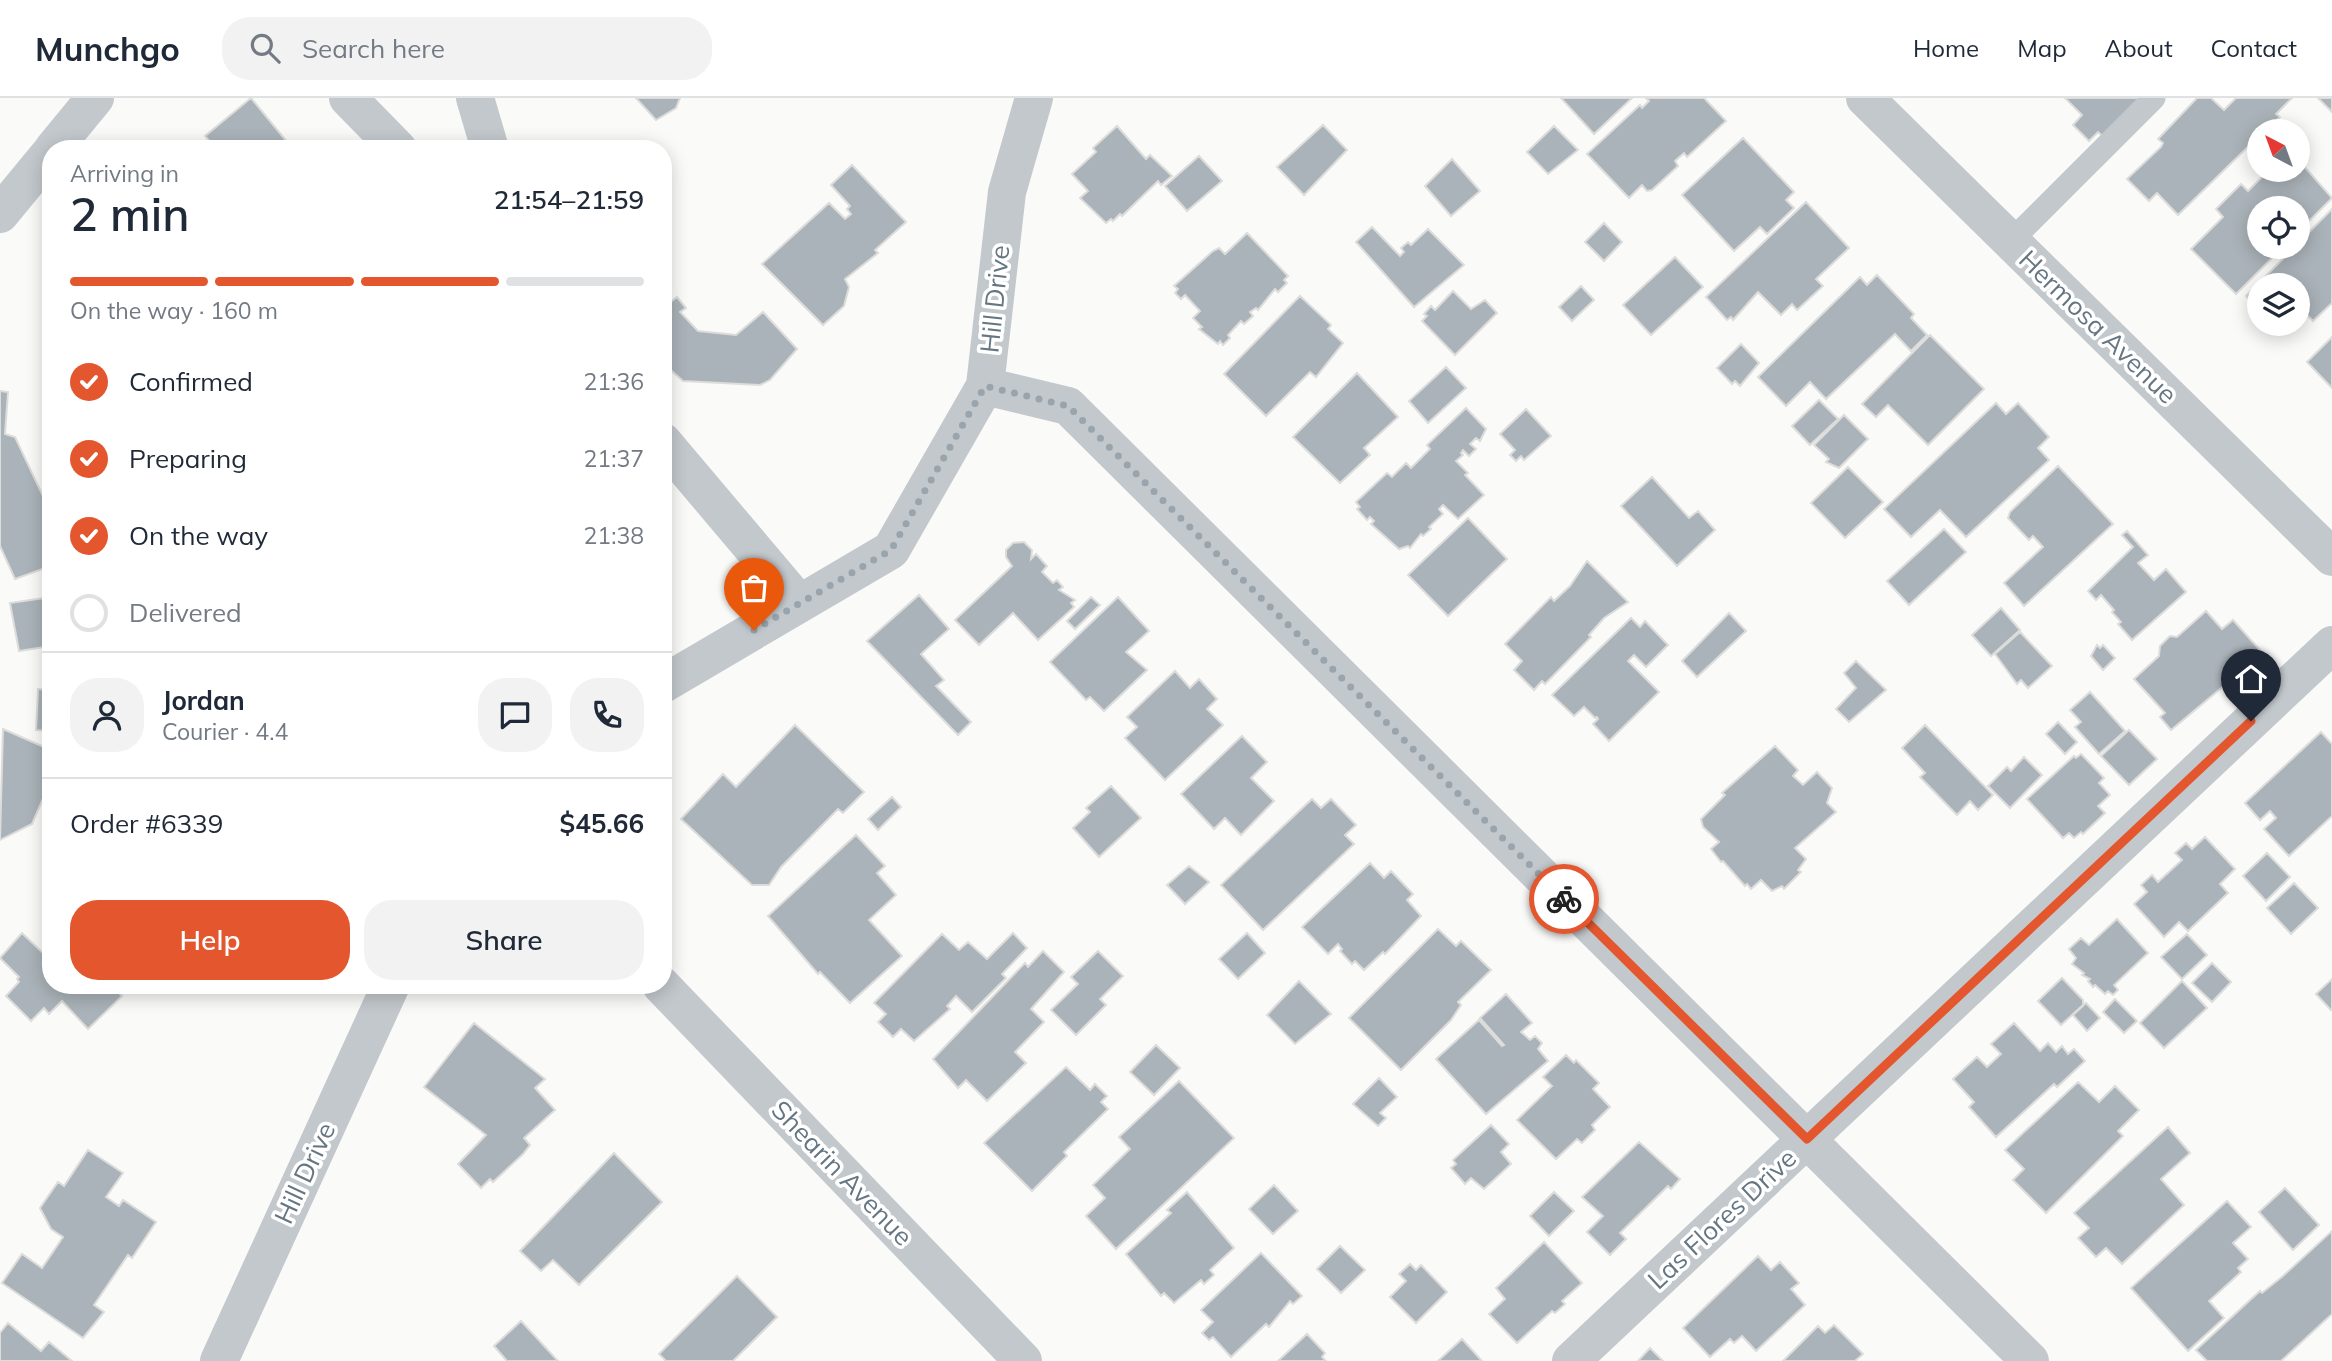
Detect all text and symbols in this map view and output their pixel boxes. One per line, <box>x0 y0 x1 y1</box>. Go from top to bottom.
search box <box>222 17 712 80</box>
text: Munchgo <box>35 28 180 69</box>
icon: search <box>246 29 284 67</box>
text: Search here <box>302 32 445 65</box>
text: Home <box>1913 33 1979 63</box>
text: Map <box>2017 33 2067 63</box>
text: About <box>2105 33 2173 63</box>
text: Contact <box>2211 33 2297 63</box>
north arrow <box>2247 119 2310 182</box>
map controls <box>2247 119 2310 336</box>
text: Arriving in <box>70 159 179 188</box>
text: 21:54–21:59 <box>494 183 644 216</box>
text: 2 min <box>70 185 189 243</box>
button: locate <box>2247 196 2310 259</box>
street label: Hill Drive <box>972 243 1017 354</box>
street label: Hermosa Avenue <box>2012 243 2184 410</box>
button: layers <box>2247 273 2310 336</box>
text: On the way · 160 m <box>70 296 278 325</box>
icon: check <box>70 363 108 401</box>
text: Confirmed <box>129 365 253 398</box>
text: 21:36 <box>584 367 644 396</box>
icon: check <box>70 440 108 478</box>
text: Preparing <box>129 442 247 475</box>
text: 21:37 <box>584 444 644 473</box>
icon: check <box>70 517 108 555</box>
text: On the way <box>129 519 268 552</box>
text: 21:38 <box>584 521 644 550</box>
pin <box>724 558 784 630</box>
icon: bag <box>735 569 773 607</box>
text: Delivered <box>129 596 242 629</box>
pin <box>2221 649 2281 721</box>
icon: home <box>2232 660 2270 698</box>
button: person <box>70 678 144 752</box>
button: chat <box>478 678 552 752</box>
button: phone <box>570 678 644 752</box>
text: Jordan <box>162 684 245 717</box>
text: Courier · 4.4 <box>162 717 288 746</box>
text: Order #6339 <box>70 807 223 840</box>
text: $45.66 <box>560 807 644 840</box>
courier <box>1529 864 1599 934</box>
icon: bike <box>1545 880 1583 918</box>
button: Help <box>70 900 350 980</box>
button: Share <box>364 900 644 980</box>
street label: Shearin Avenue <box>765 1093 920 1252</box>
street label: Hill Drive <box>267 1117 342 1229</box>
street label: Las Flores Drive <box>1641 1141 1803 1296</box>

